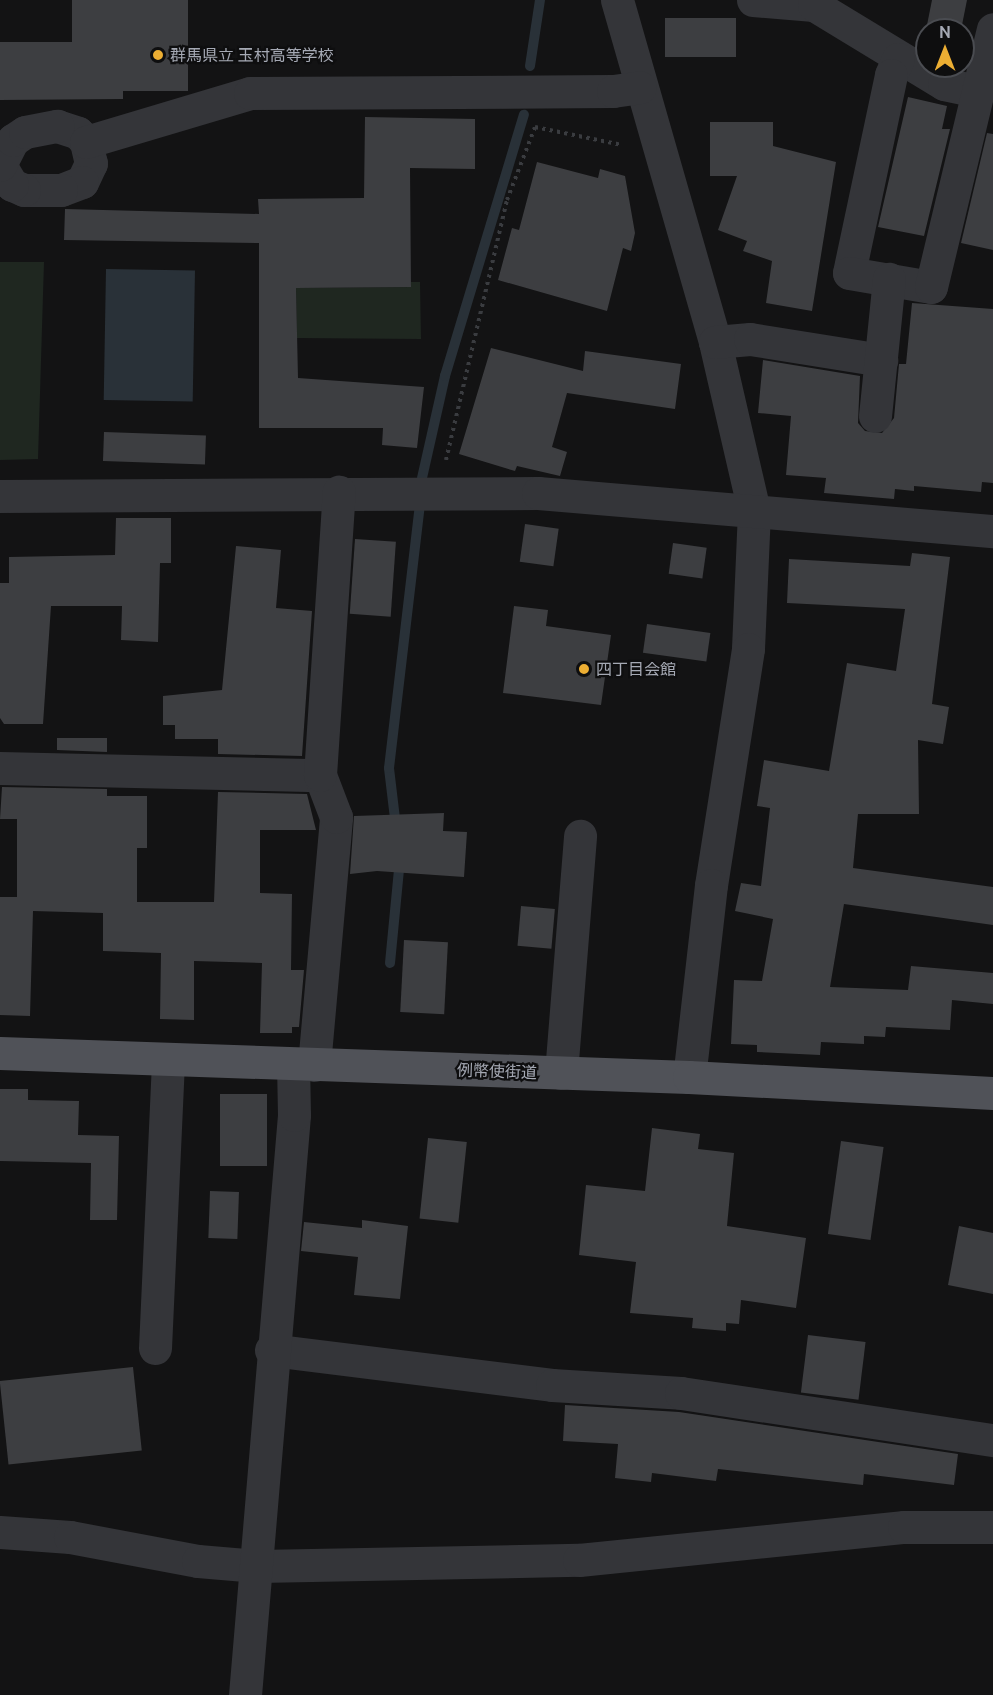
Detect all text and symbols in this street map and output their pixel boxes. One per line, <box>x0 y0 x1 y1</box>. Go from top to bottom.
north arrow <box>915 18 975 78</box>
text: N <box>939 23 951 41</box>
place label: 群馬県立 玉村高等学校 <box>170 45 334 65</box>
marker: 群馬県立 玉村高等学校 <box>151 48 165 62</box>
place label: 四丁目会館 <box>596 659 676 679</box>
marker: 四丁目会館 <box>577 662 591 676</box>
street label: 例幣使街道 <box>457 1060 537 1082</box>

